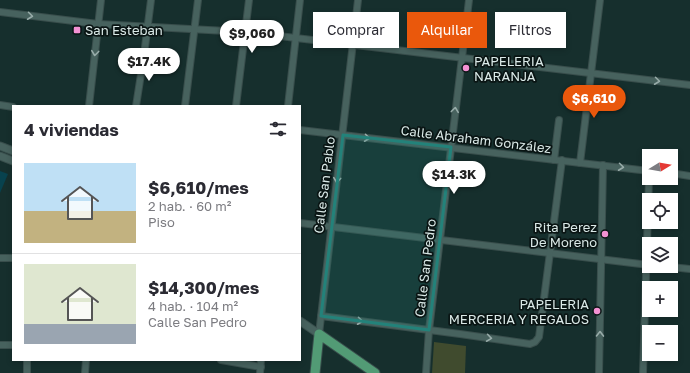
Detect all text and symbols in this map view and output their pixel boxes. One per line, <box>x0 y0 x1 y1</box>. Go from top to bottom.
one-way arrow <box>27 11 33 20</box>
chip: Comprar <box>313 12 399 48</box>
chip: Alquilar <box>407 12 487 48</box>
chip: Filtros <box>495 12 566 48</box>
pin: $9,060 <box>219 20 285 54</box>
place label: San Esteban <box>85 22 163 38</box>
marker: San Esteban <box>72 25 82 35</box>
text: $9,060 <box>229 25 275 41</box>
pin: $17.4K <box>116 48 182 82</box>
one-way arrow <box>91 50 100 56</box>
text: $17.4K <box>127 53 171 69</box>
place label: PAPELERIA NARANJA <box>474 53 544 84</box>
marker: PAPELERIA NARANJA <box>461 63 471 73</box>
one-way arrow <box>654 76 660 85</box>
pin: $6,610 <box>561 85 627 119</box>
text: $6,610 <box>572 90 616 106</box>
one-way arrow <box>450 107 459 114</box>
icon: filters <box>267 118 289 140</box>
text: 4 viviendas <box>24 119 119 140</box>
street label: Calle Abraham González <box>400 122 552 156</box>
one-way arrow <box>363 133 370 142</box>
street label: Calle San Pablo <box>310 135 338 234</box>
north arrow <box>642 149 678 185</box>
map controls <box>642 149 678 361</box>
pin: $14.3K <box>421 161 487 195</box>
one-way arrow <box>618 163 624 172</box>
text: $14.3K <box>431 166 477 182</box>
text: $6,610/mes <box>148 177 249 198</box>
one-way arrow <box>333 177 342 184</box>
icon: home <box>56 179 104 227</box>
button: locate <box>642 193 678 229</box>
text: 2 hab. · 60 m² <box>148 198 232 214</box>
text: Piso <box>148 214 175 230</box>
street label: Calle San Pedro <box>411 218 439 318</box>
place label: Rita Perez De Moreno <box>530 219 597 250</box>
marker: Rita Perez De Moreno <box>600 229 610 239</box>
button: layers <box>642 237 678 273</box>
text: $14,300/mes <box>148 277 259 298</box>
icon: home <box>56 280 104 328</box>
button: + <box>642 281 678 317</box>
place label: PAPELERIA MERCERIA Y REGALOS <box>449 296 589 327</box>
text: 4 hab. · 104 m² <box>148 298 238 314</box>
marker: PAPELERIA MERCERIA Y REGALOS <box>592 306 602 316</box>
text: Calle San Pedro <box>148 314 247 330</box>
one-way arrow <box>357 316 363 325</box>
button: − <box>642 325 678 361</box>
one-way arrow <box>596 331 604 337</box>
one-way arrow <box>486 333 492 342</box>

